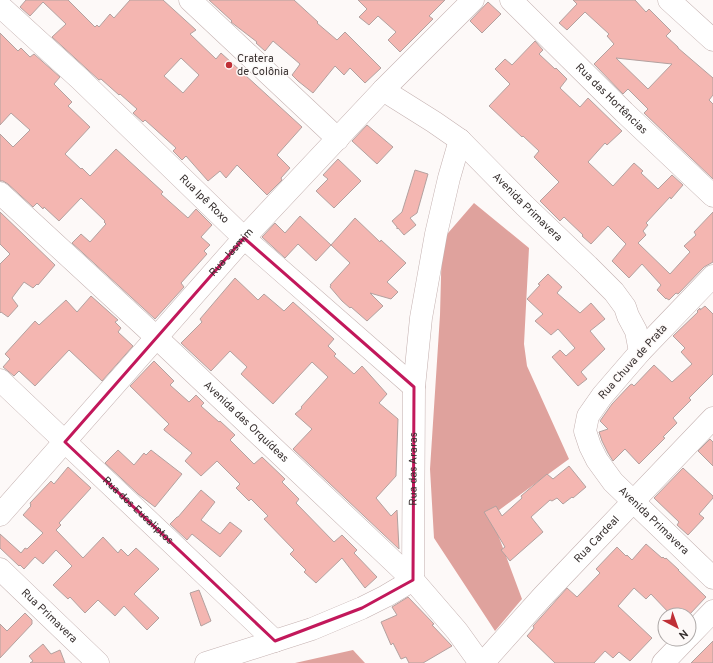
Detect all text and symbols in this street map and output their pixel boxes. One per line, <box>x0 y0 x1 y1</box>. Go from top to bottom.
place label: Cratera de Colônia <box>237 52 289 79</box>
marker: Cratera de Colônia <box>224 60 234 70</box>
street label: Rua das Hortências <box>572 61 650 137</box>
street label: Avenida Primavera <box>489 170 565 245</box>
street label: Rua Ipê Roxo <box>176 172 232 227</box>
street label: Rua Jasmim <box>206 225 257 280</box>
street label: Rua Chuva de Prata <box>596 321 671 402</box>
street label: Avenida das Orquídeas <box>200 378 291 466</box>
street label: Rua das Araras <box>406 432 421 506</box>
street label: Rua dos Eucaliptos <box>99 474 176 548</box>
street label: Avenida Primavera <box>615 484 692 558</box>
street label: Rua Cardeal <box>571 513 623 566</box>
street label: Rua Primavera <box>18 586 80 646</box>
north arrow <box>657 607 697 647</box>
text: N <box>675 626 690 642</box>

